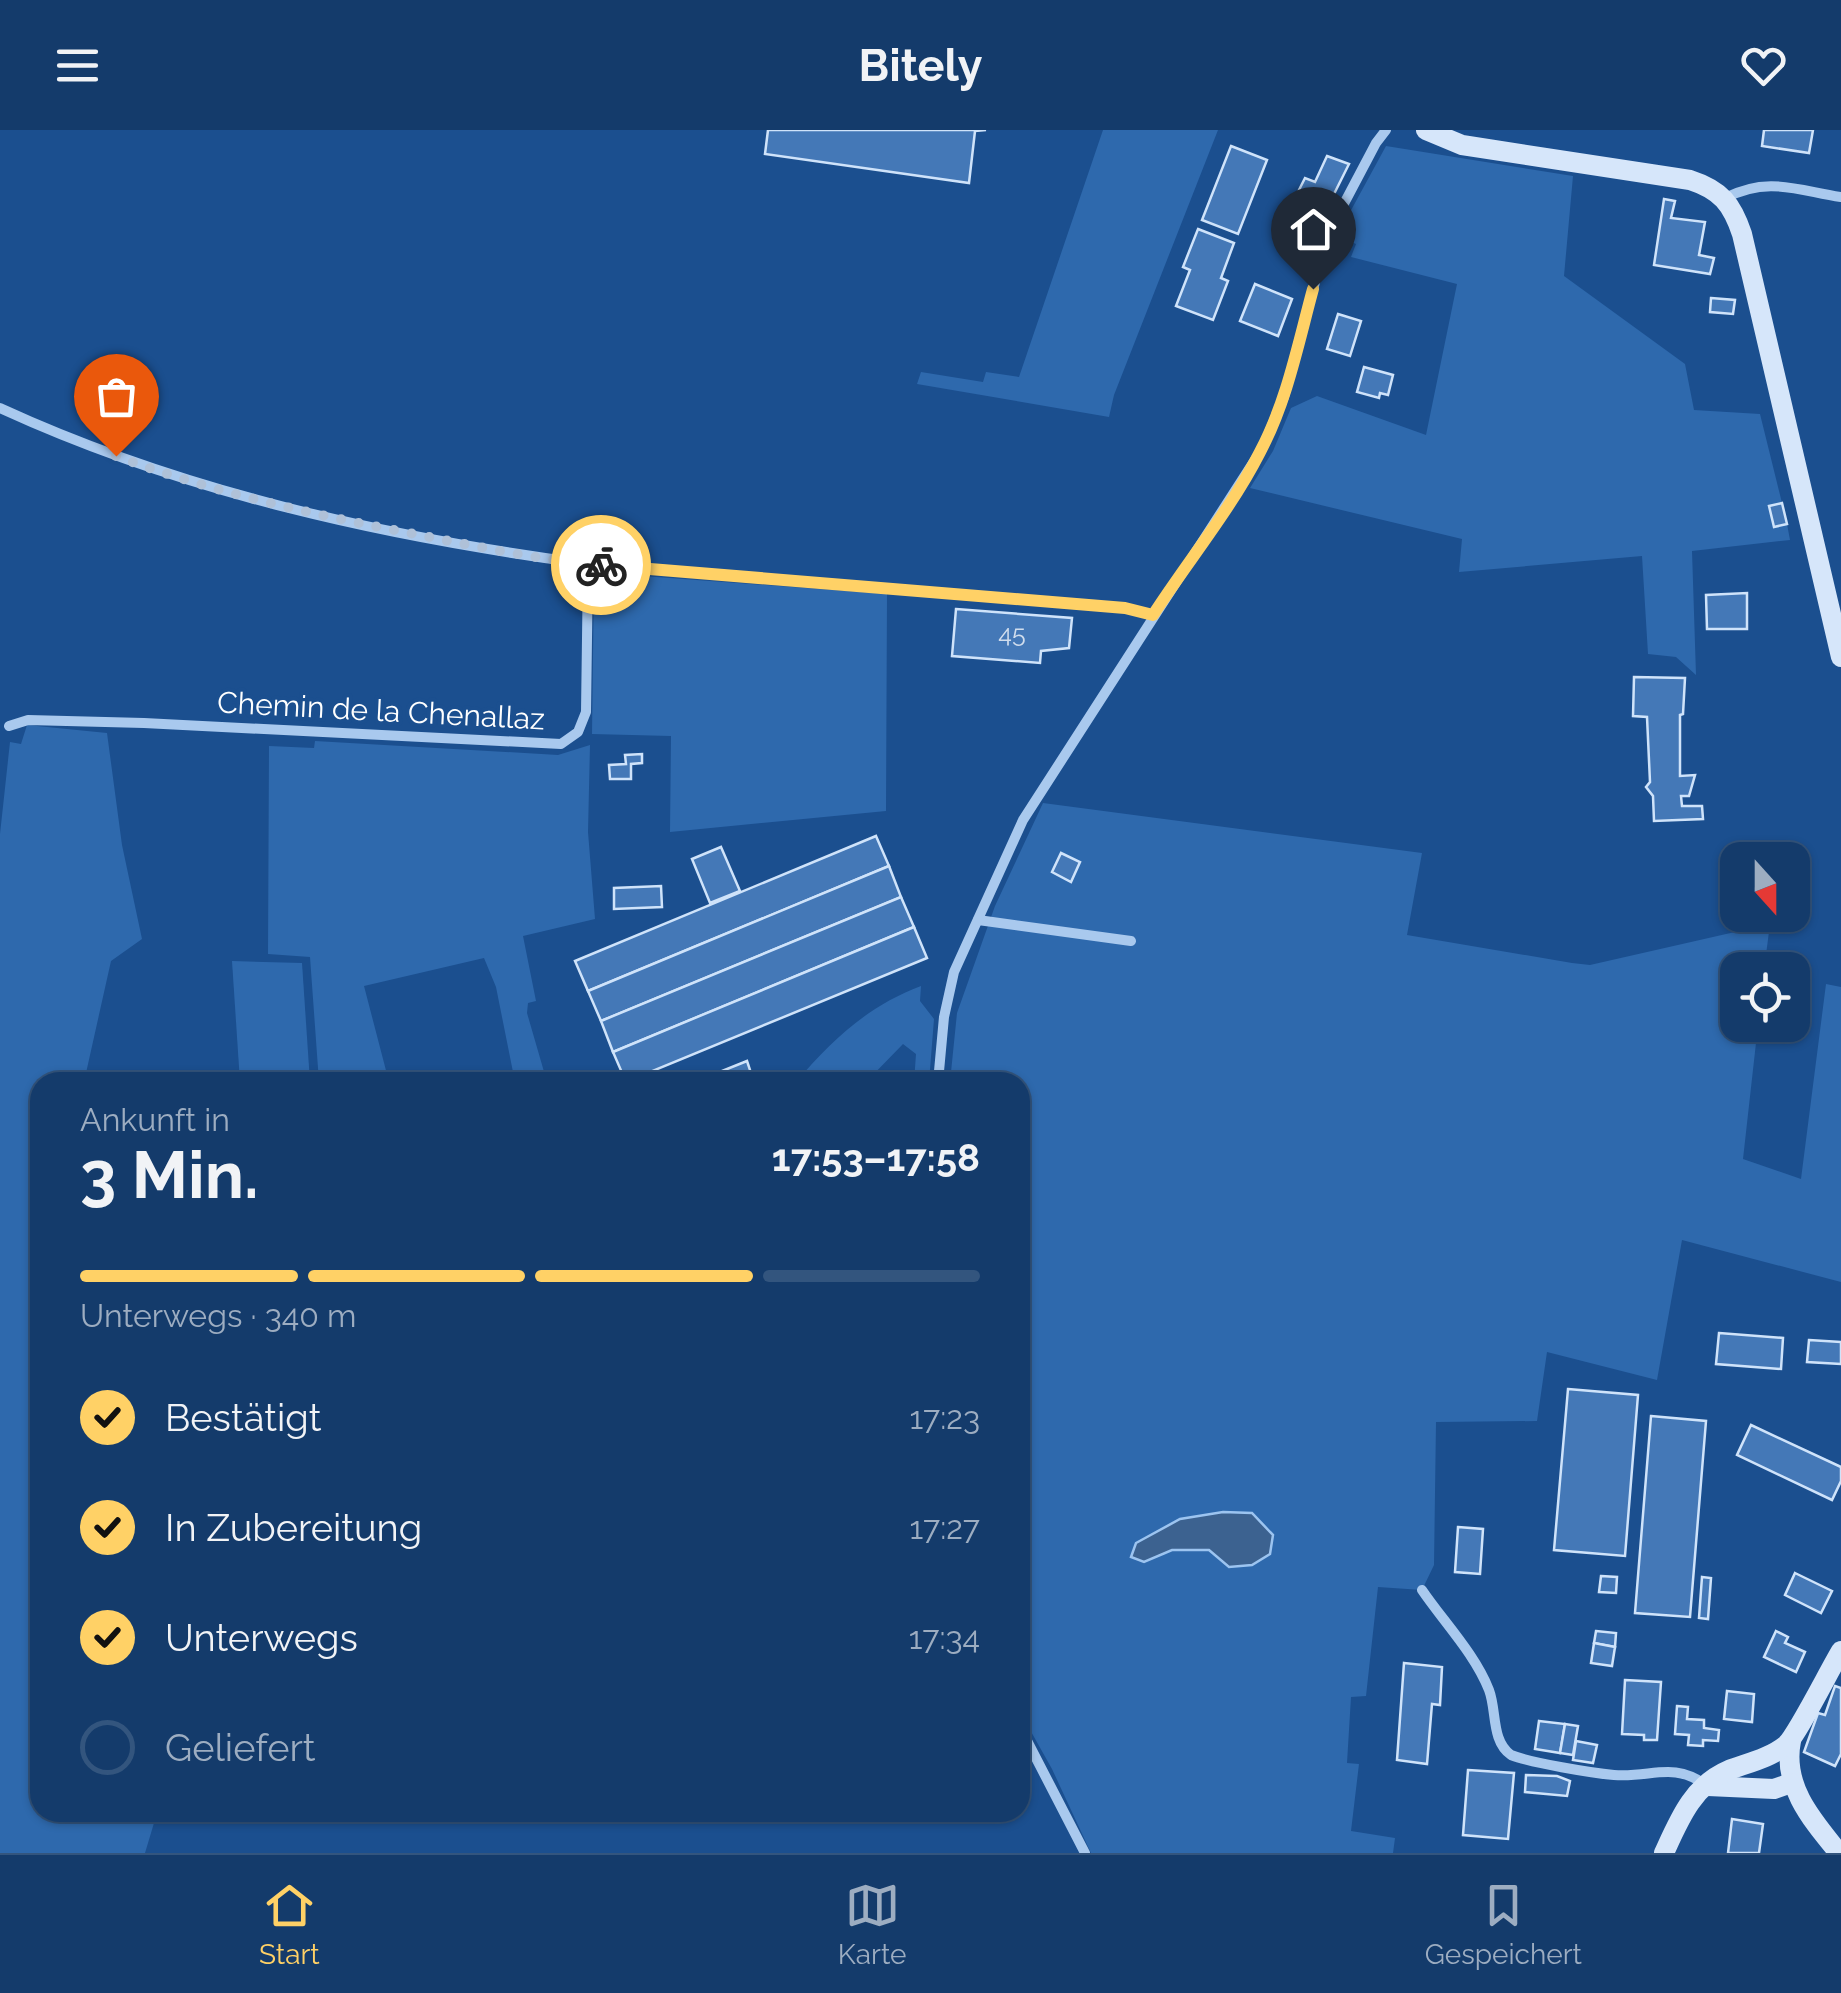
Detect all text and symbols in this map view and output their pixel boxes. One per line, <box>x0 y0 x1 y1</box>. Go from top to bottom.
icon: menu <box>50 38 105 93</box>
icon: heart <box>1736 38 1791 93</box>
text: Bitely <box>859 39 982 92</box>
pin <box>1271 187 1356 290</box>
icon: home <box>1286 202 1341 257</box>
pin <box>74 354 159 457</box>
icon: bag <box>89 369 144 424</box>
courier <box>551 515 651 615</box>
icon: bike <box>574 538 629 593</box>
house number: 45 <box>998 618 1026 648</box>
street label: Chemin de la Chenallaz <box>216 684 546 737</box>
north arrow <box>1720 842 1810 932</box>
map controls <box>1720 842 1810 1042</box>
button: locate <box>1720 952 1810 1042</box>
text: Ankunft in <box>80 1101 230 1138</box>
text: 17:53–17:58 <box>772 1135 980 1180</box>
text: 3 Min. <box>80 1137 259 1213</box>
text: Unterwegs · 340 m <box>80 1297 356 1334</box>
icon: check <box>80 1390 135 1445</box>
text: Bestätigt <box>165 1395 322 1440</box>
text: 17:23 <box>910 1399 980 1436</box>
icon: check <box>80 1500 135 1555</box>
text: In Zubereitung <box>165 1505 422 1550</box>
text: 17:27 <box>910 1509 980 1546</box>
icon: check <box>80 1610 135 1665</box>
text: Unterwegs <box>165 1615 358 1660</box>
text: 17:34 <box>909 1619 980 1656</box>
text: Geliefert <box>165 1725 316 1770</box>
tab: Start <box>259 1878 320 1971</box>
tab: Karte <box>838 1878 907 1971</box>
tab: Gespeichert <box>1425 1878 1582 1971</box>

